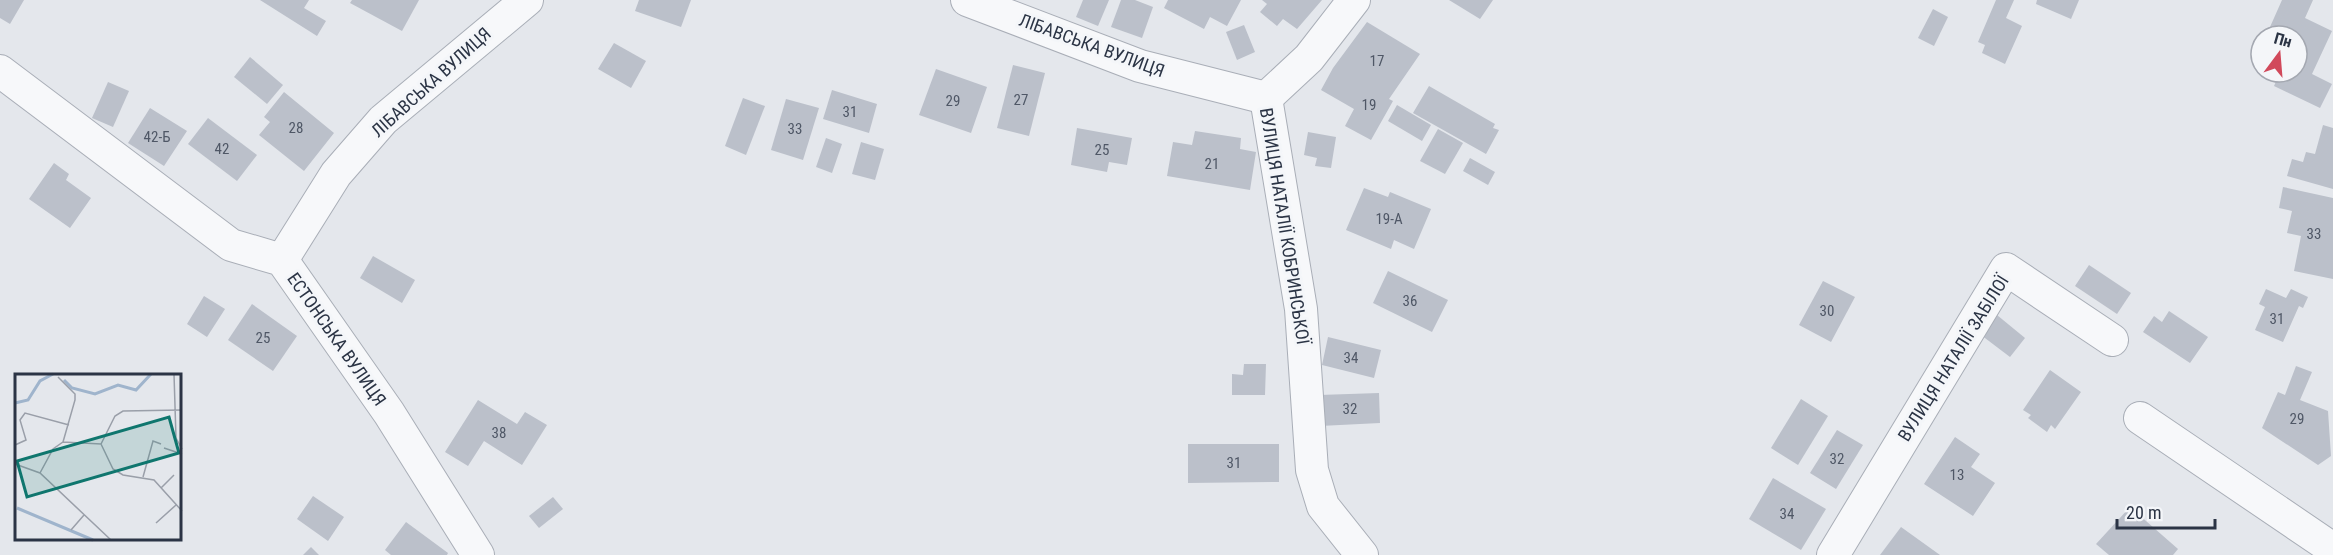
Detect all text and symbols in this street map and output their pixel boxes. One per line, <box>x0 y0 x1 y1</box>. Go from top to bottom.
street label: ЛІБАВСЬКА ВУЛИЦЯ <box>1016 9 1168 81</box>
street label: ЛІБАВСЬКА ВУЛИЦЯ <box>367 23 495 141</box>
north arrow <box>2249 24 2309 84</box>
text: Пн <box>2272 28 2294 52</box>
house number: 17 <box>1370 52 1384 70</box>
house number: 27 <box>1014 91 1028 109</box>
house number: 29 <box>946 92 960 110</box>
house number: 19 <box>1362 96 1376 114</box>
house number: 31 <box>843 103 857 121</box>
street label: ВУЛИЦЯ НАТАЛІЇ КОБРИНСЬКОЇ <box>1256 106 1314 347</box>
house number: 28 <box>289 119 303 137</box>
house number: 33 <box>788 120 802 138</box>
house number: 42-Б <box>144 128 170 146</box>
house number: 42 <box>215 140 229 158</box>
house number: 25 <box>1095 141 1109 159</box>
house number: 21 <box>1205 155 1219 173</box>
house number: 19-А <box>1375 210 1403 228</box>
house number: 33 <box>2307 225 2321 243</box>
street label: ЕСТОНСЬКА ВУЛИЦЯ <box>283 268 391 410</box>
street label: ВУЛИЦЯ НАТАЛІЇ ЗАБІЛОЇ <box>1893 270 2014 445</box>
house number: 36 <box>1403 292 1417 310</box>
house number: 30 <box>1820 302 1834 320</box>
house number: 31 <box>2270 310 2284 328</box>
house number: 25 <box>256 329 270 347</box>
house number: 34 <box>1344 349 1358 367</box>
inset map <box>15 374 182 540</box>
house number: 32 <box>1343 400 1357 418</box>
house number: 29 <box>2290 410 2304 428</box>
house number: 38 <box>492 424 506 442</box>
house number: 32 <box>1830 450 1844 468</box>
house number: 31 <box>1227 454 1241 472</box>
house number: 13 <box>1950 466 1964 484</box>
scale bar <box>2117 492 2214 530</box>
text: 20 m <box>2126 502 2161 523</box>
house number: 34 <box>1780 505 1794 523</box>

